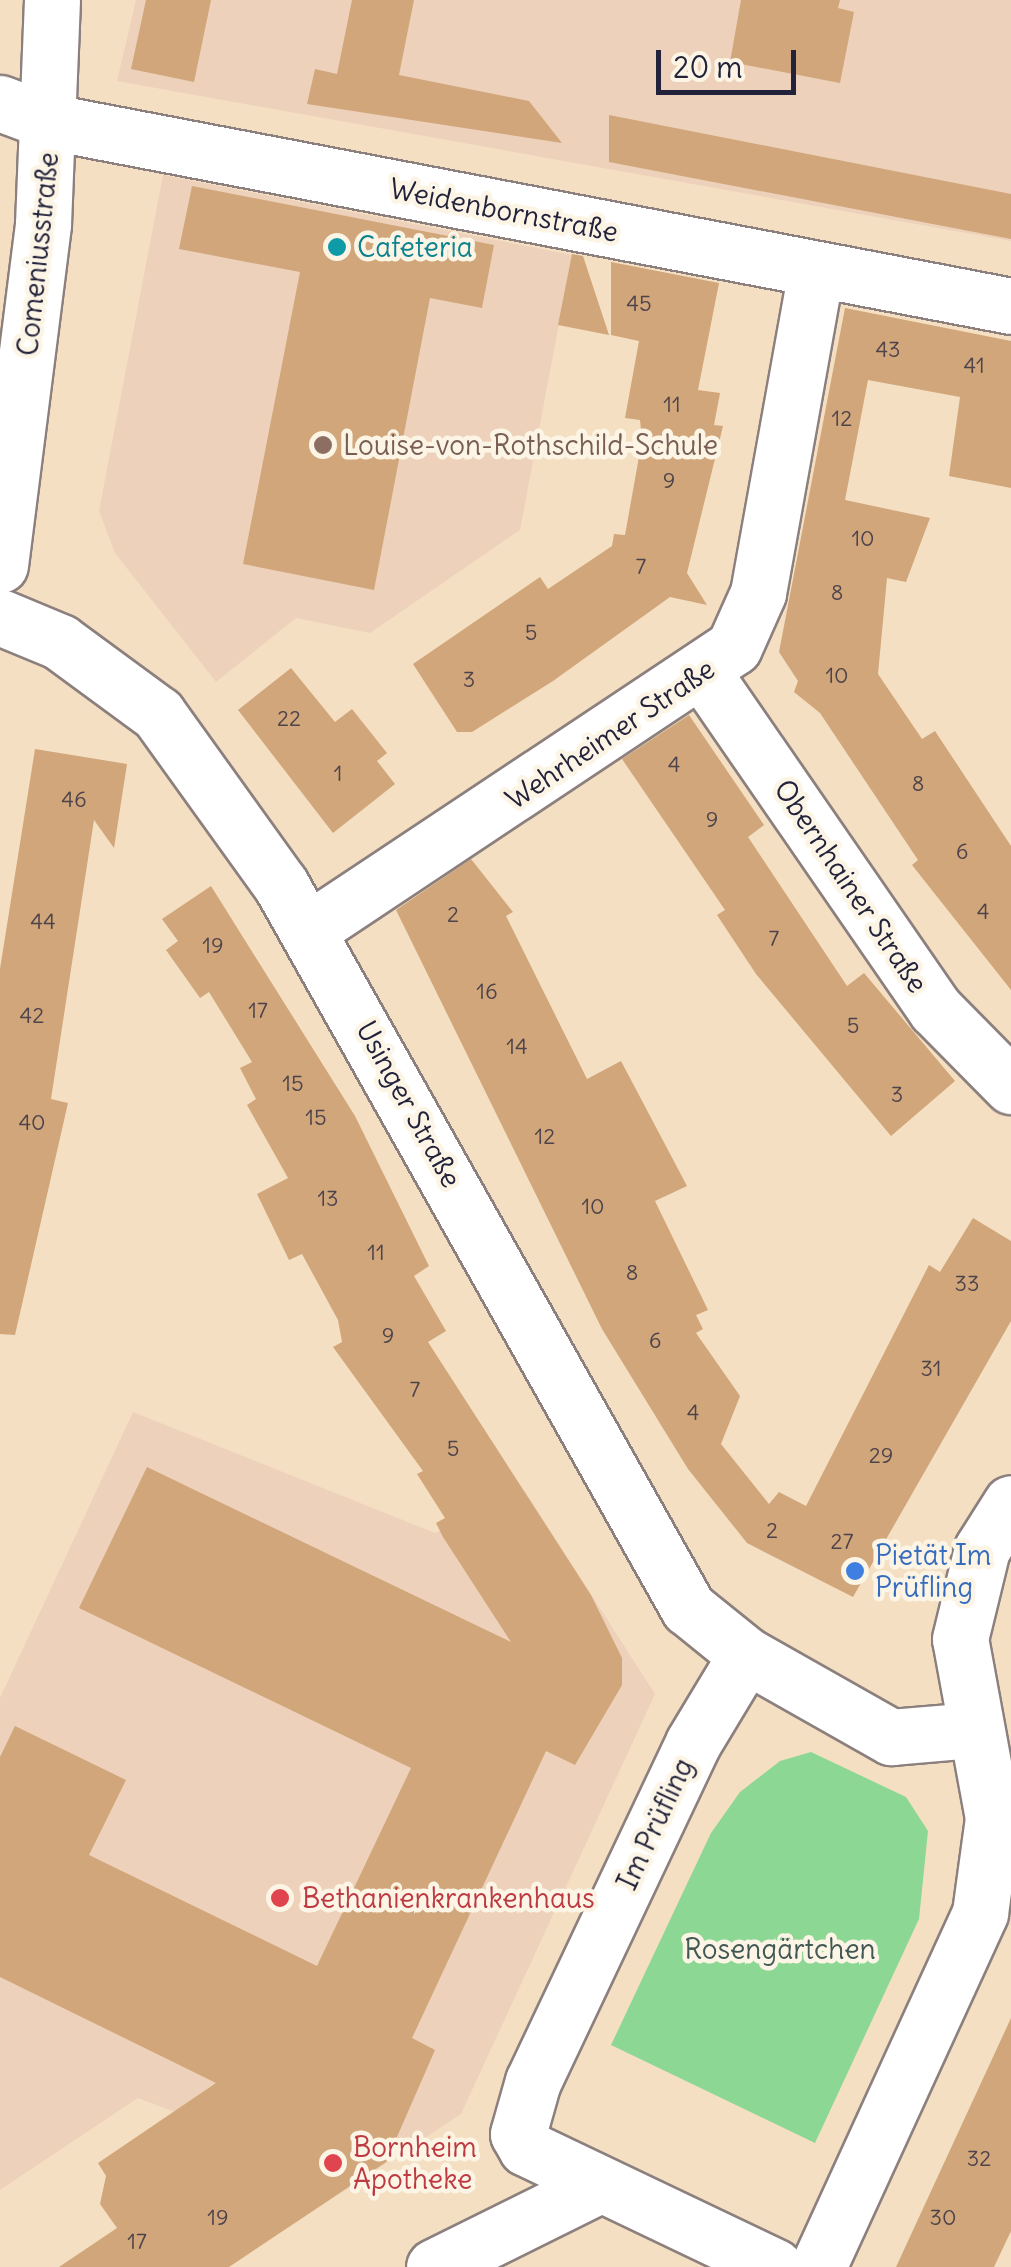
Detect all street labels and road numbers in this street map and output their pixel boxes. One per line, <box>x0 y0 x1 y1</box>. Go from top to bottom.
street label: Comeniusstraße <box>11 150 65 358</box>
street label: Weidenbornstraße <box>387 171 621 249</box>
street label: Wehrheimer Straße <box>499 652 721 816</box>
street label: Obernhainer Straße <box>767 773 935 999</box>
street label: Usinger Straße <box>350 1015 468 1193</box>
street label: Im Prüfling <box>610 1753 700 1895</box>

